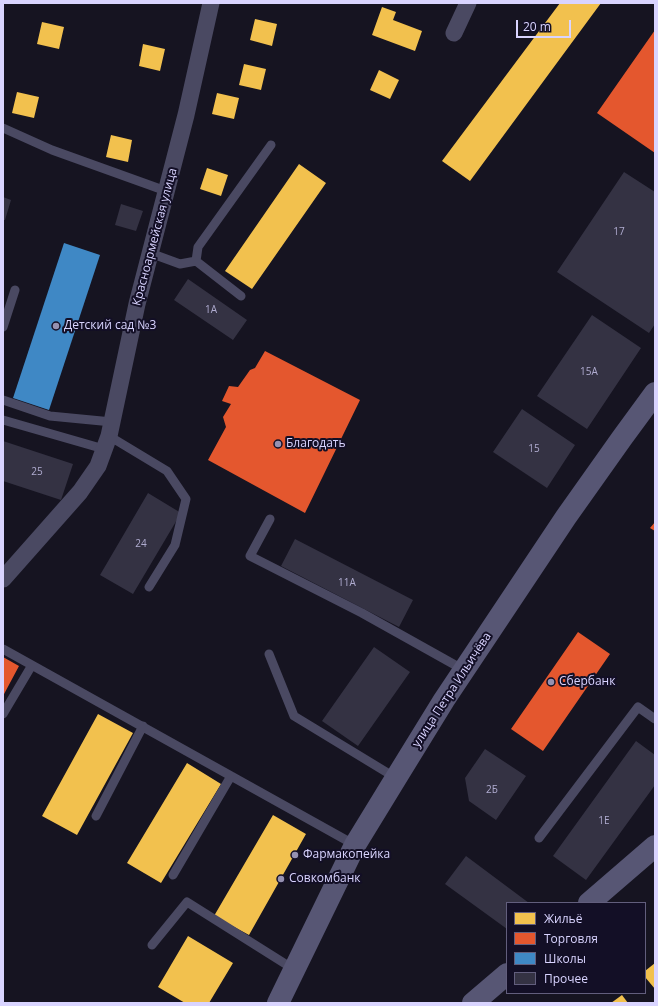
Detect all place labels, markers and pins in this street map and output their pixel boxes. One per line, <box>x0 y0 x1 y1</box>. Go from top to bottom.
place label: Детский сад №3 <box>64 319 156 333</box>
marker: Детский сад №3 <box>51 321 61 331</box>
place label: Благодать <box>286 437 346 451</box>
marker: Благодать <box>273 439 283 449</box>
place label: Сбербанк <box>559 675 615 689</box>
marker: Сбербанк <box>546 677 556 687</box>
place label: Фармакопейка <box>303 848 390 862</box>
marker: Фармакопейка <box>290 850 300 860</box>
place label: Совкомбанк <box>289 872 360 886</box>
marker: Совкомбанк <box>276 874 286 884</box>

